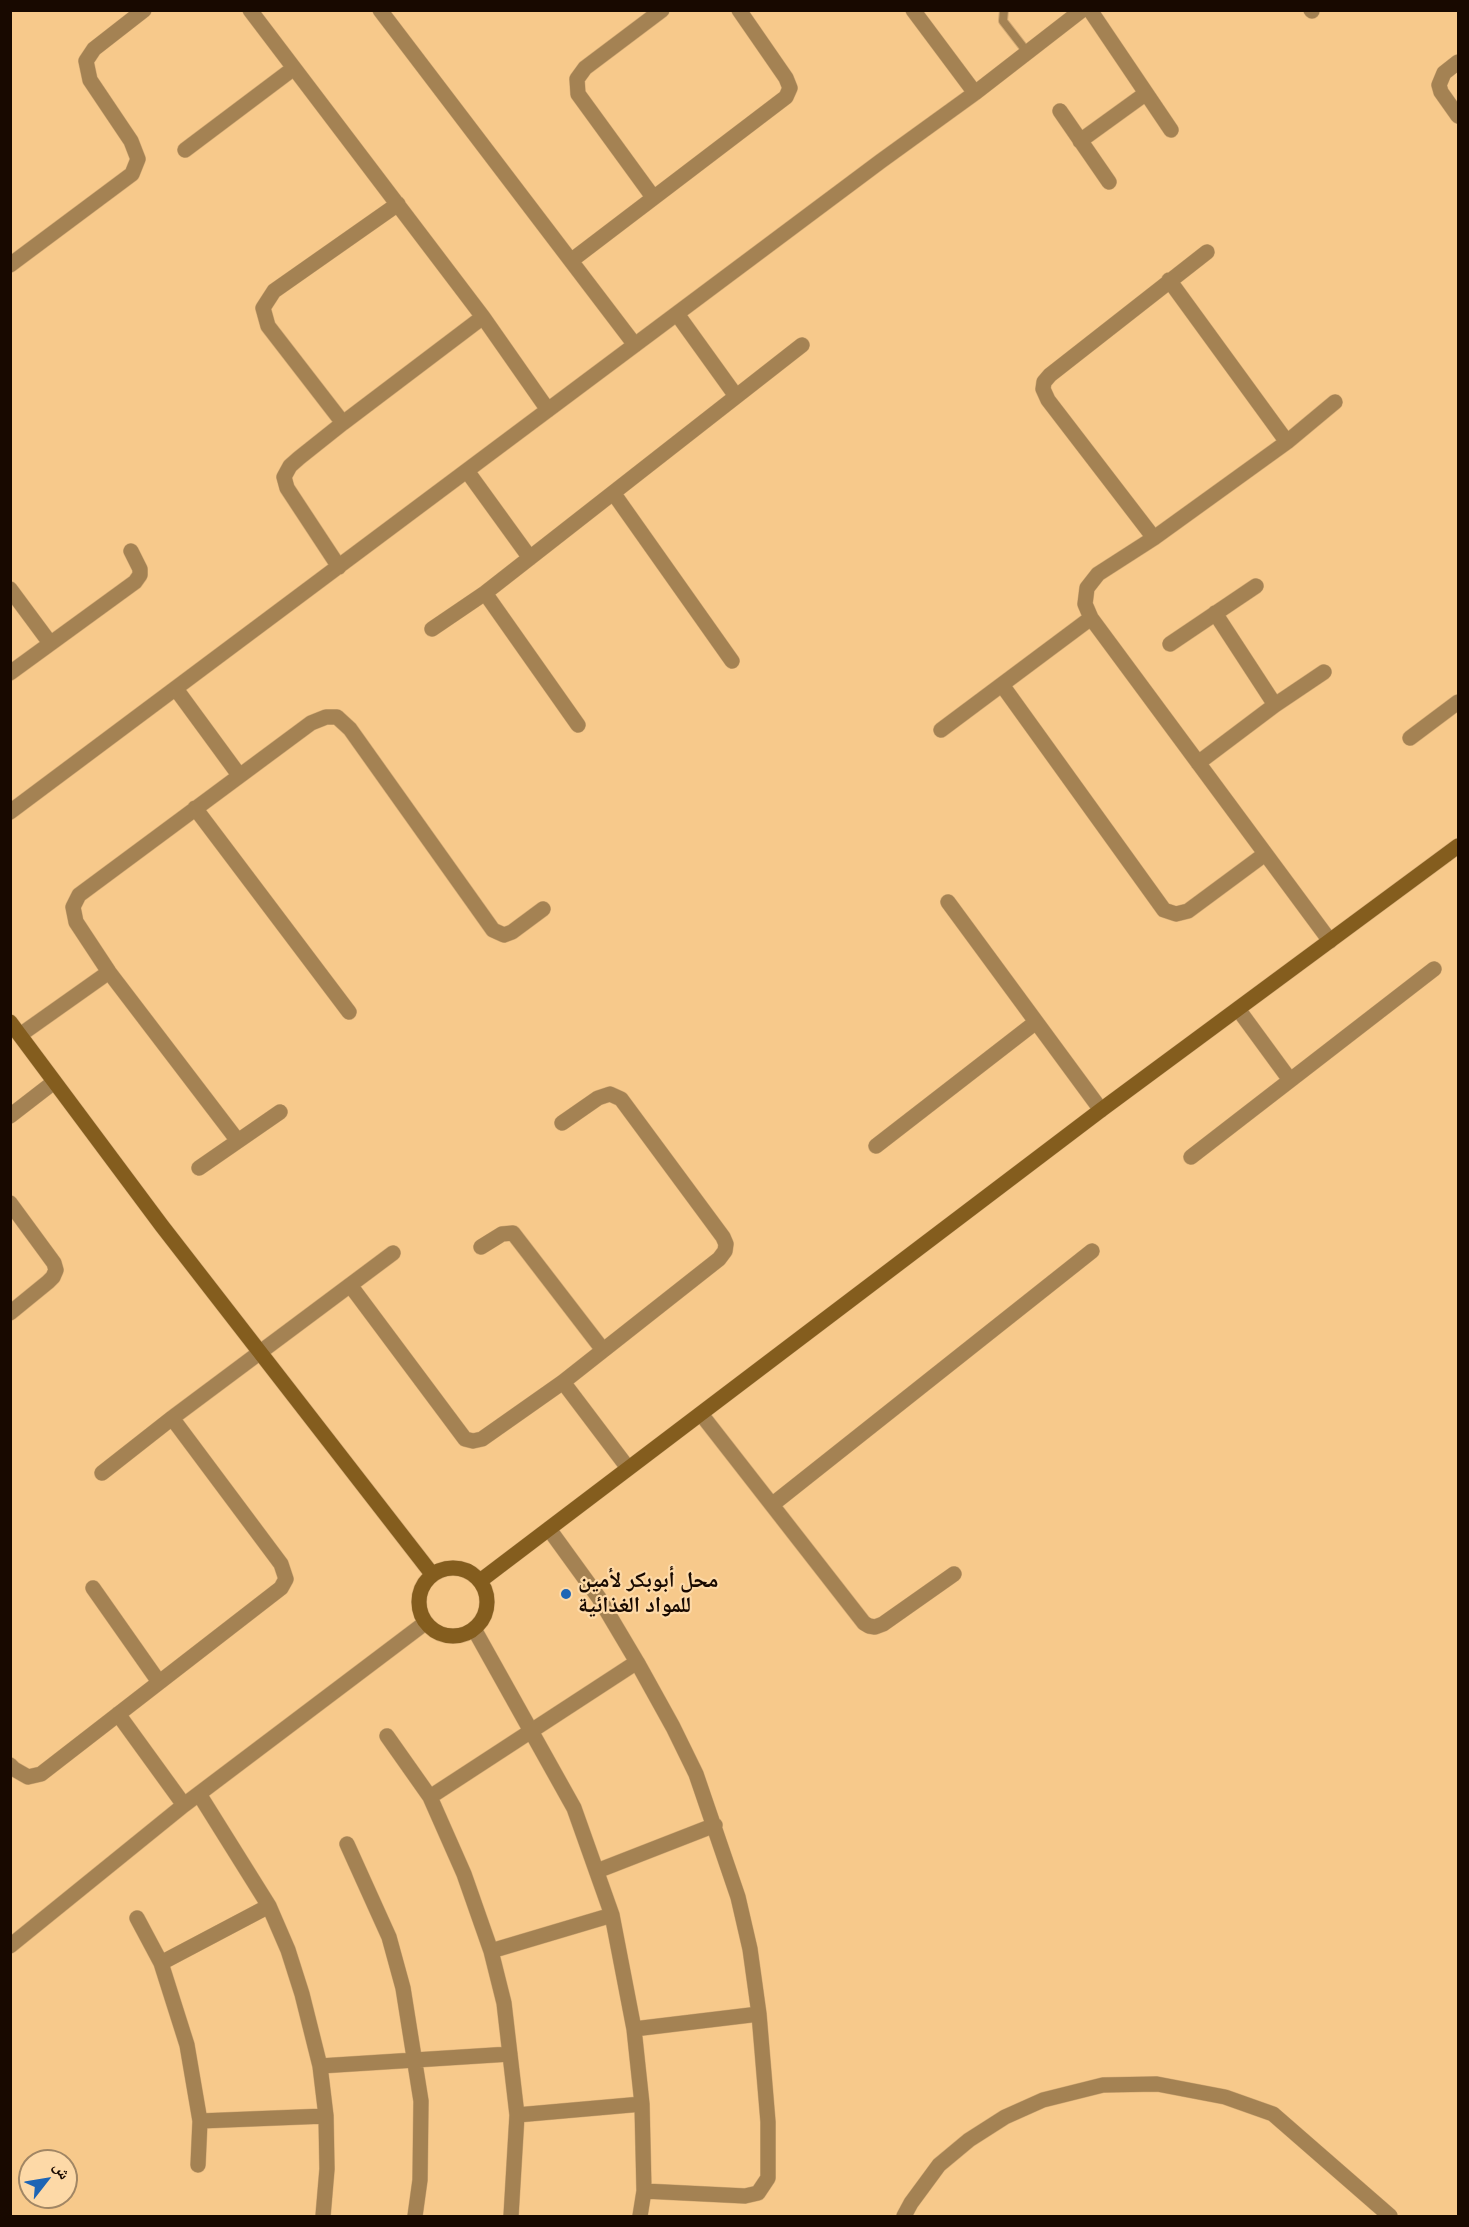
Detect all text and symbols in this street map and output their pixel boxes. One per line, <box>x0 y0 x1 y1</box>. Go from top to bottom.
place label: محل أبوبكر لأمين للمواد الغذائية <box>578 1568 718 1620</box>
marker: محل أبوبكر لأمين للمواد الغذائية <box>559 1587 573 1601</box>
north arrow <box>18 2149 78 2209</box>
text: ش <box>50 2158 75 2183</box>

